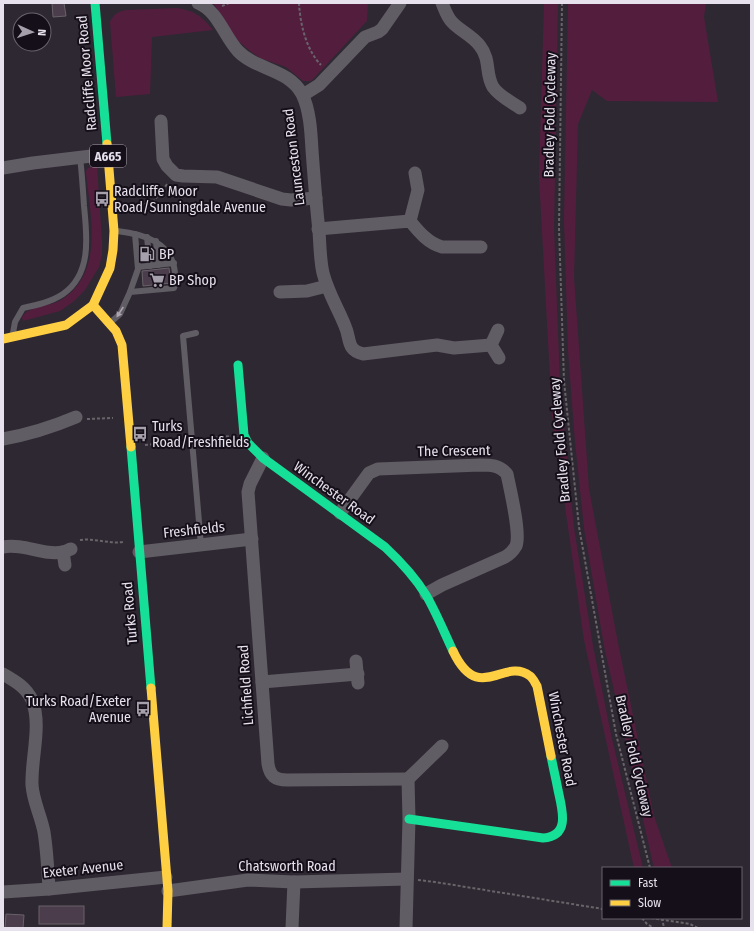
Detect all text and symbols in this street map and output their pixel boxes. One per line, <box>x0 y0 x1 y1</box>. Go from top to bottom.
north arrow <box>12 12 52 52</box>
street label: Radcliffe Moor Road <box>73 15 101 131</box>
text: N <box>35 29 48 36</box>
street label: Bradley Fold Cycleway <box>540 52 560 178</box>
street label: Launceston Road <box>280 107 308 207</box>
road number: A665 <box>90 145 126 167</box>
place label: Radcliffe Moor Road/Sunningdale Avenue <box>114 183 266 216</box>
bus stop icon: Radcliffe Moor Road/Sunningdale Avenue <box>93 190 111 208</box>
fuel station icon: BP <box>138 245 156 263</box>
place label: BP <box>159 246 174 263</box>
supermarket icon: BP Shop <box>148 271 166 289</box>
place label: BP Shop <box>169 272 216 289</box>
one-way arrow <box>116 306 123 318</box>
street label: Bradley Fold Cycleway <box>546 376 574 503</box>
place label: Turks Road/Freshfields <box>152 418 249 451</box>
bus stop icon: Turks Road/Freshfields <box>131 425 149 443</box>
street label: The Crescent <box>417 442 491 460</box>
street label: Winchester Road <box>290 458 378 528</box>
street label: Freshfields <box>162 518 226 542</box>
street label: Turks Road <box>119 581 141 645</box>
street label: Lichfield Road <box>235 644 257 726</box>
street label: Winchester Road <box>544 690 580 788</box>
place label: Turks Road/Exeter Avenue <box>26 693 131 726</box>
street label: Bradley Fold Cycleway <box>612 693 657 820</box>
bus stop icon: Turks Road/Exeter Avenue <box>134 700 152 718</box>
street label: Exeter Avenue <box>42 856 124 882</box>
street label: Chatsworth Road <box>238 858 336 875</box>
legend <box>602 867 742 919</box>
text: Fast <box>638 876 657 890</box>
text: Slow <box>638 896 661 910</box>

